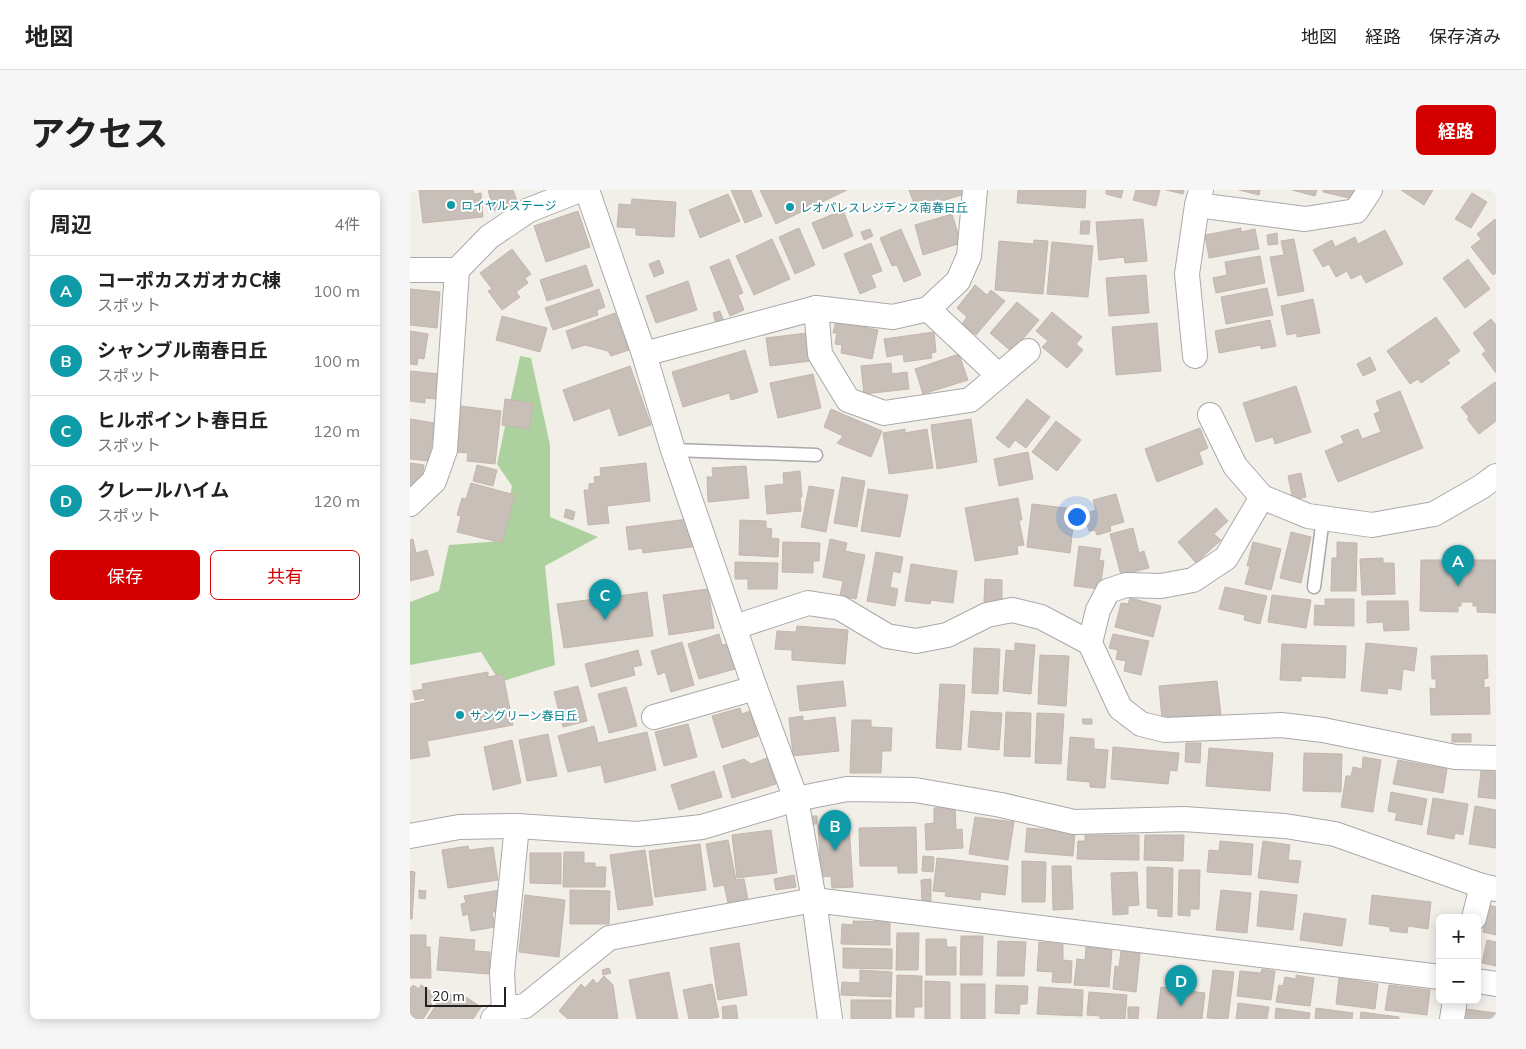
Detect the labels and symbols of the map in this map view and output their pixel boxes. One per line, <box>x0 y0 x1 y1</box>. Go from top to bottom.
place label: ロイヤルステージ <box>461 198 556 213</box>
marker: ロイヤルステージ <box>445 199 457 211</box>
place label: レオパレスレジデンス南春日丘 <box>800 200 968 215</box>
marker: レオパレスレジデンス南春日丘 <box>784 201 796 213</box>
your location <box>1064 504 1090 530</box>
pin: A <box>1442 545 1474 586</box>
pin: C <box>589 579 621 620</box>
place label: サングリーン春日丘 <box>470 708 577 723</box>
marker: サングリーン春日丘 <box>454 709 466 721</box>
pin: B <box>819 810 851 851</box>
pin: D <box>1165 965 1197 1006</box>
scale bar <box>425 984 506 1007</box>

